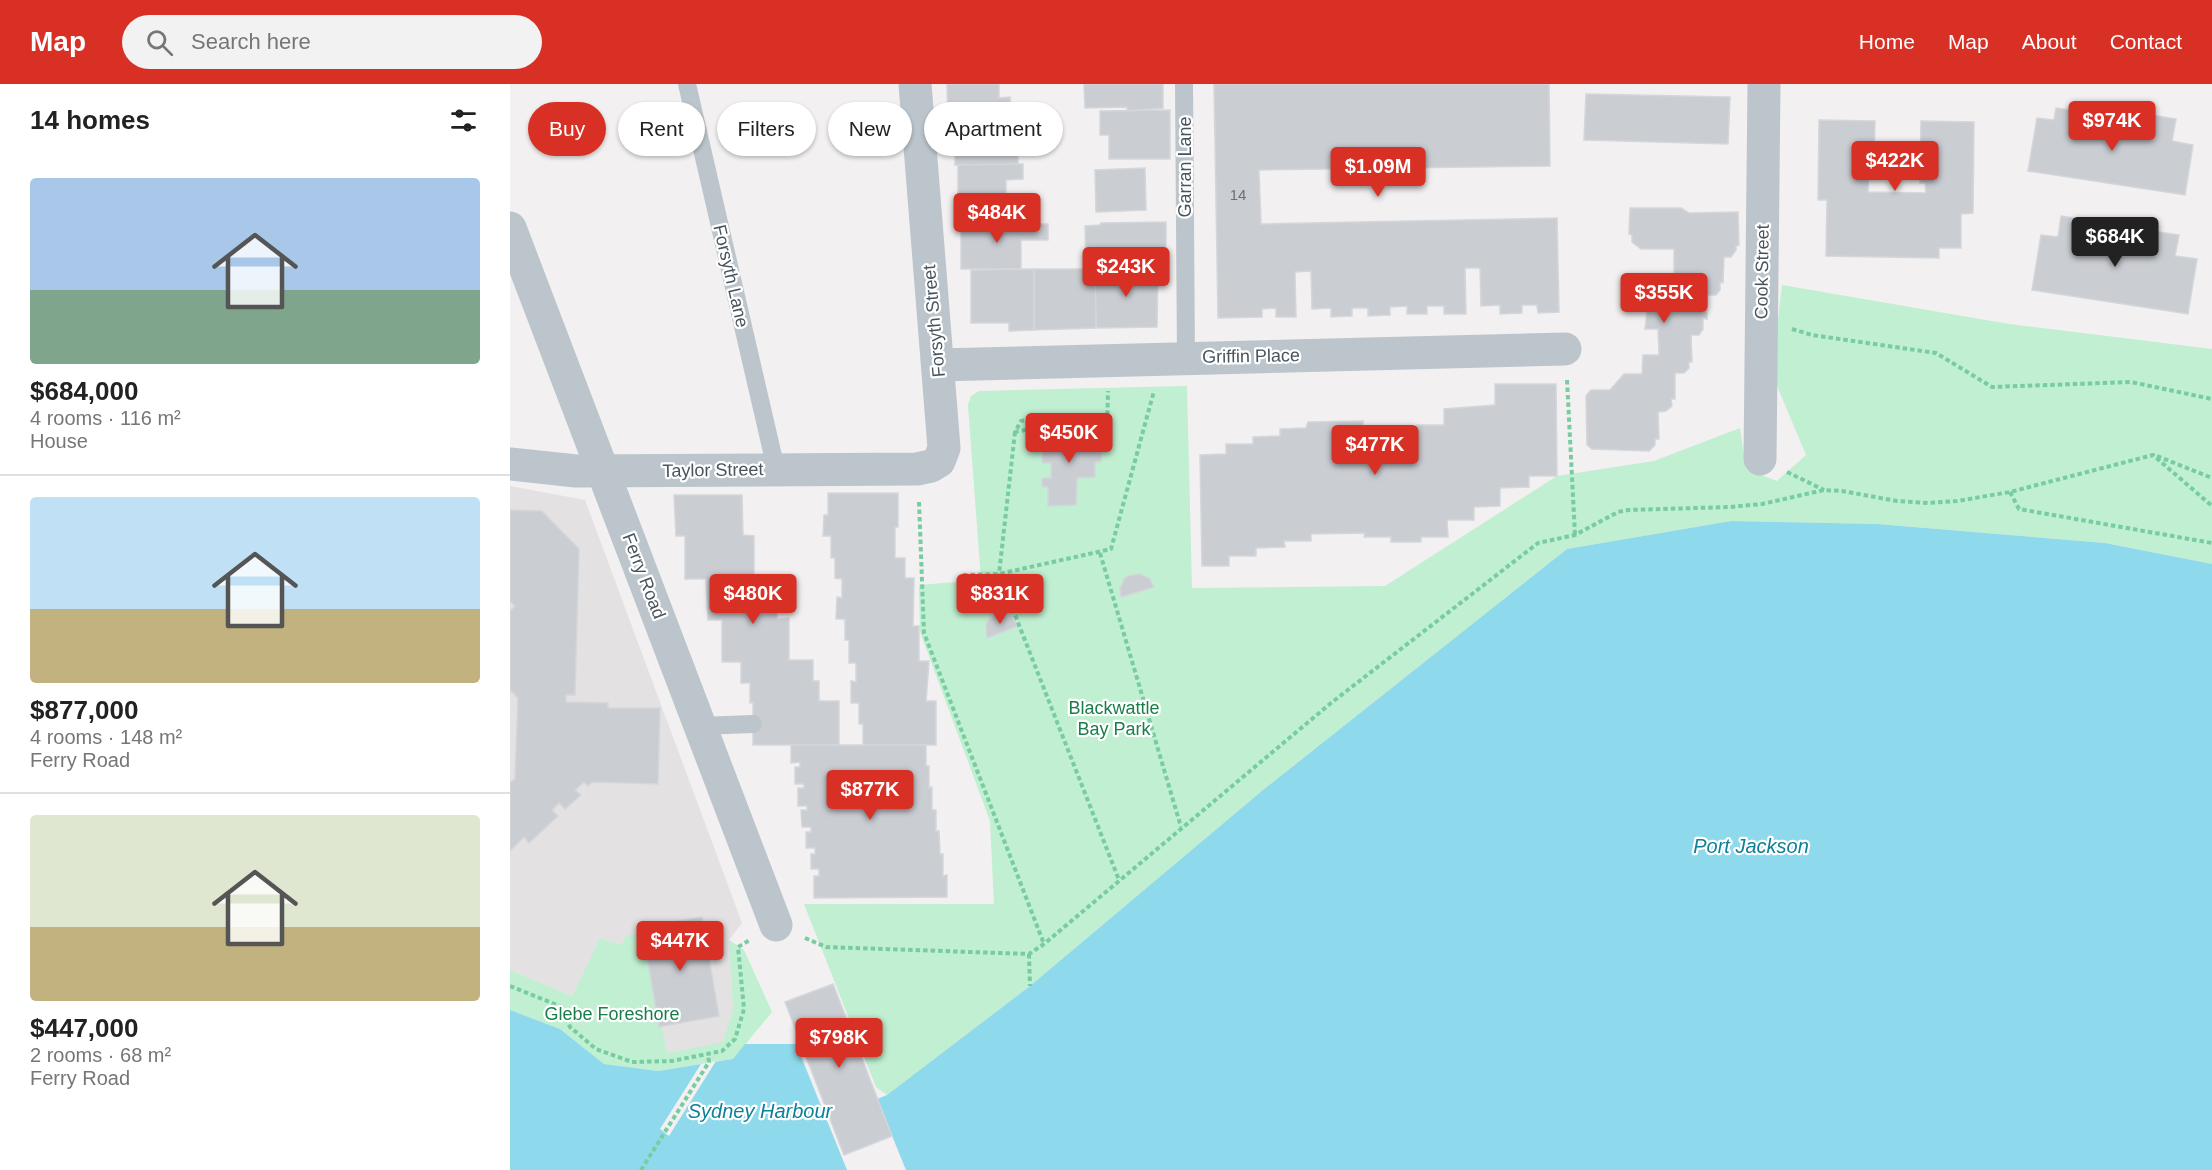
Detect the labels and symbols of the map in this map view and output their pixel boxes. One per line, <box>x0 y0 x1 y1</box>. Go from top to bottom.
pin: $974K <box>2070 101 2154 152</box>
street label: Garran Lane <box>1175 116 1195 218</box>
pin: $422K <box>1853 141 1937 192</box>
pin: $1.09M <box>1329 147 1427 198</box>
house number: 14 <box>1230 186 1246 203</box>
pin: $484K <box>955 193 1039 244</box>
pin: $684K <box>2073 217 2157 268</box>
street label: Forsyth Lane <box>709 223 753 329</box>
street label: Cook Street <box>1751 224 1773 320</box>
pin: $243K <box>1084 247 1168 298</box>
street label: Forsyth Street <box>919 264 949 378</box>
pin: $355K <box>1622 273 1706 324</box>
street label: Griffin Place <box>1202 345 1300 367</box>
pin: $450K <box>1027 413 1111 464</box>
pin: $477K <box>1333 425 1417 476</box>
street label: Taylor Street <box>662 459 764 481</box>
street label: Ferry Road <box>619 530 669 622</box>
pin: $480K <box>711 574 795 625</box>
pin: $831K <box>958 574 1042 625</box>
park label: Blackwattle Bay Park <box>1068 698 1160 739</box>
pin: $877K <box>828 770 912 821</box>
water label: Port Jackson <box>1693 835 1809 857</box>
pin: $447K <box>638 921 722 972</box>
park label: Glebe Foreshore <box>544 1004 680 1024</box>
pin: $798K <box>797 1018 881 1069</box>
water label: Sydney Harbour <box>688 1100 834 1122</box>

